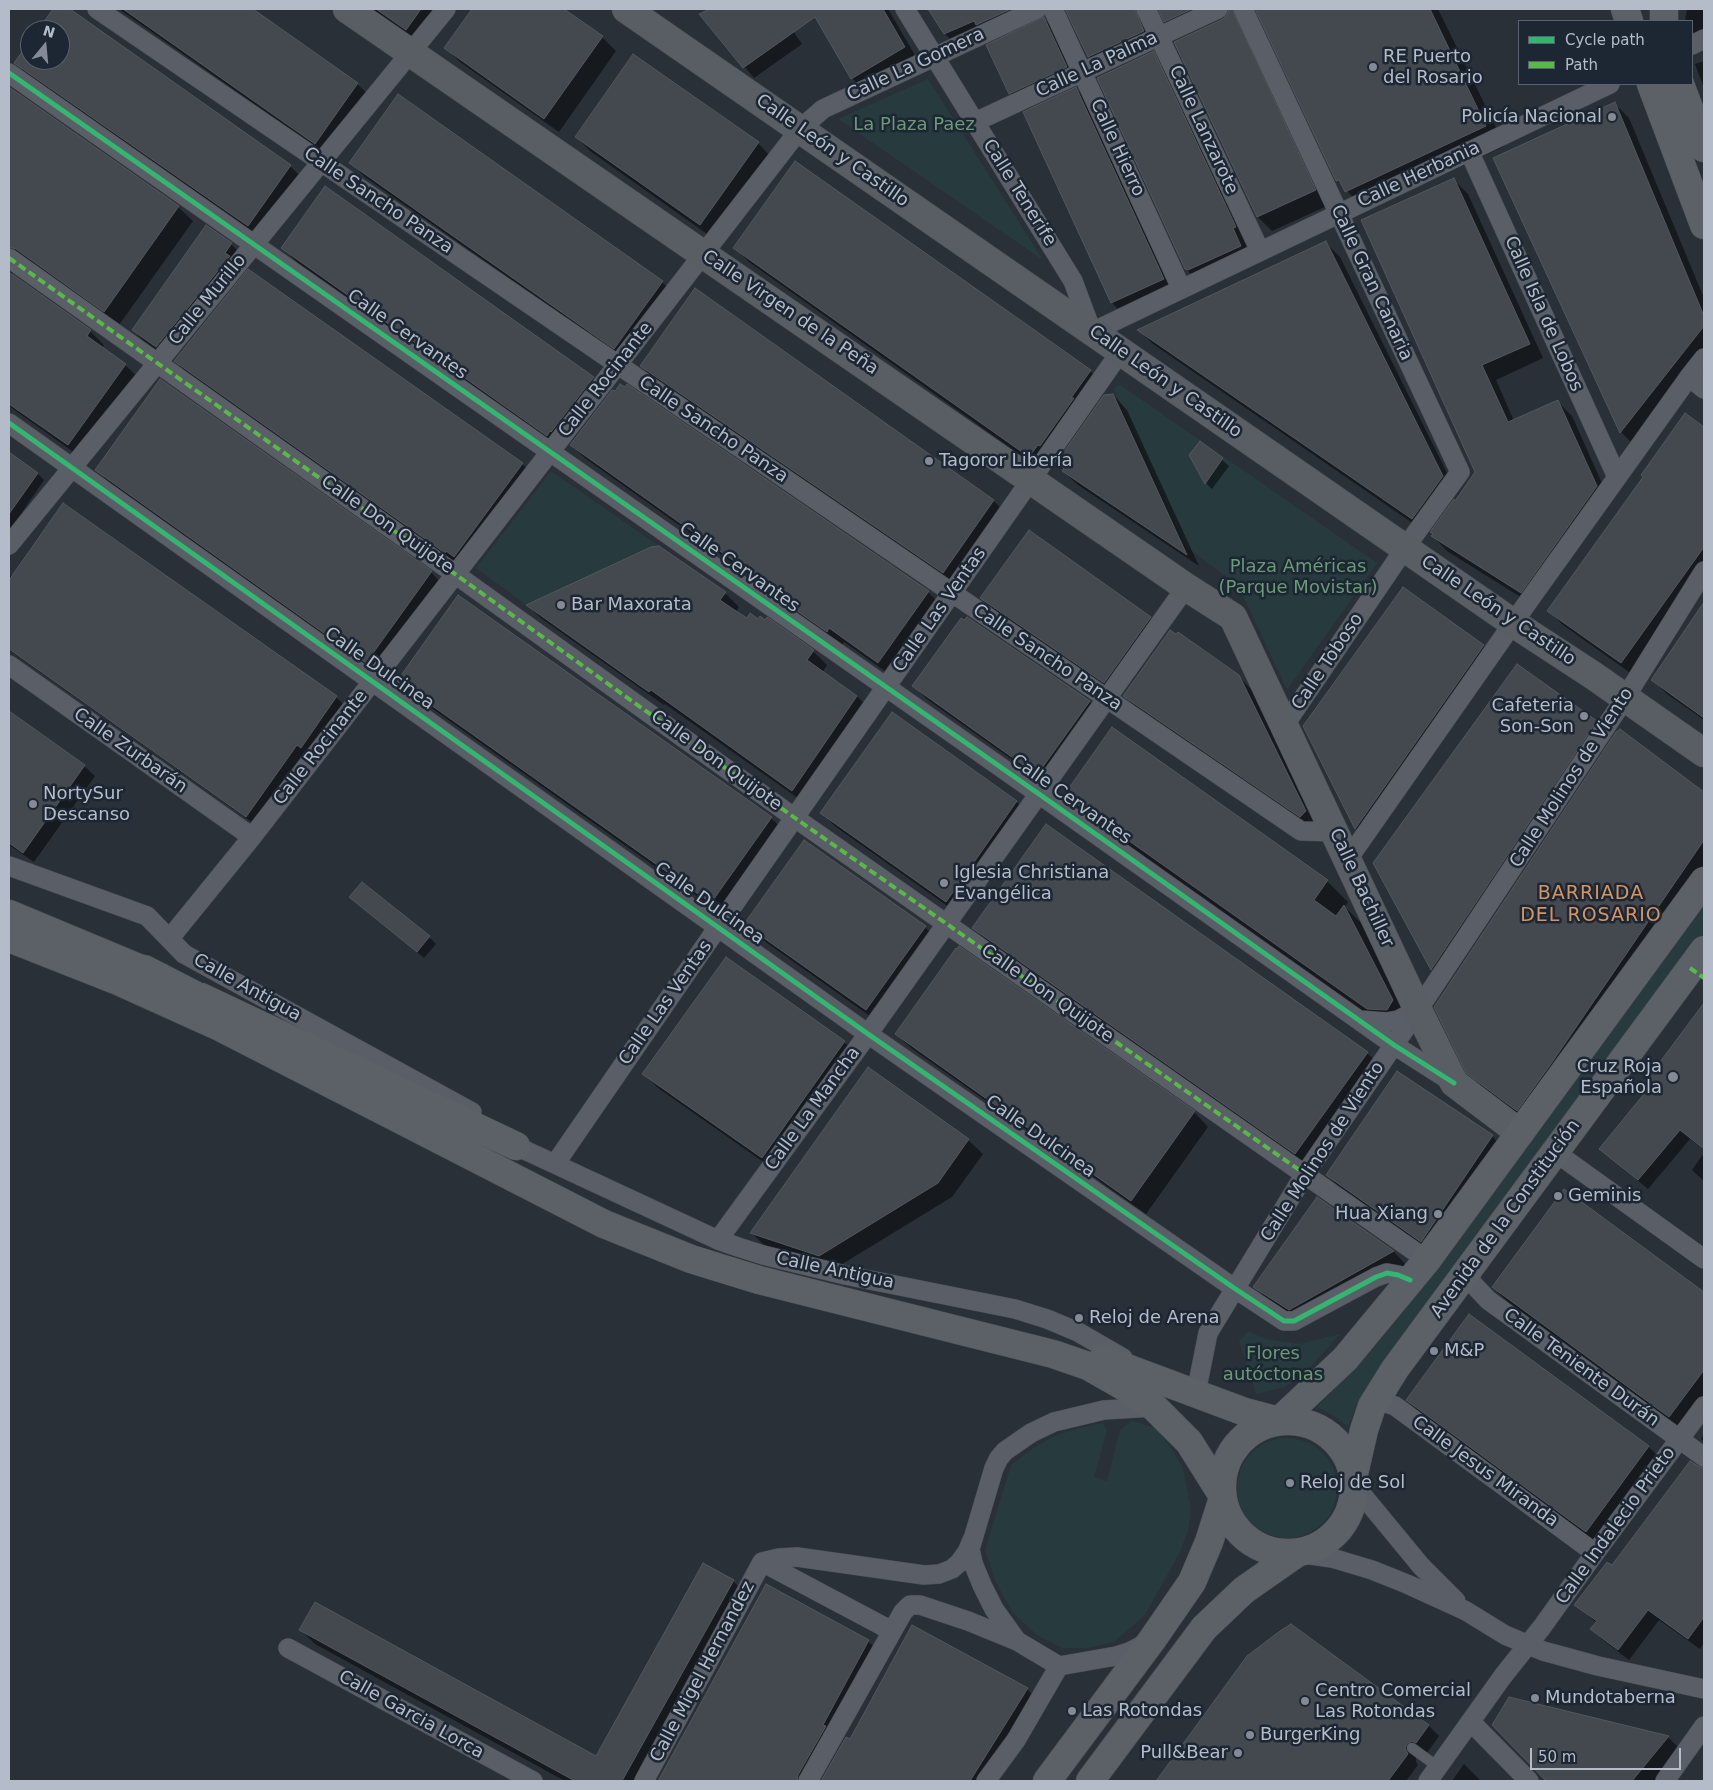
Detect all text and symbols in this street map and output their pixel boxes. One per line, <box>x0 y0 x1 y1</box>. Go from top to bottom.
north arrow <box>20 20 70 70</box>
legend <box>1518 20 1693 85</box>
text: N <box>41 22 57 41</box>
street label: Calle La Gomera <box>844 24 988 106</box>
street label: Calle La Palma <box>1033 27 1161 103</box>
text: Cycle path <box>1565 31 1645 49</box>
place label: RE Puerto del Rosario <box>1383 46 1483 88</box>
text: Path <box>1565 56 1598 74</box>
marker: RE Puerto del Rosario <box>1367 61 1379 73</box>
street label: Calle Lanzarote <box>1164 62 1242 198</box>
street label: Calle León y Castillo <box>751 90 913 212</box>
street label: Calle Hierro <box>1085 96 1149 200</box>
place label: Policía Nacional <box>1461 106 1602 128</box>
marker: Policía Nacional <box>1606 111 1618 123</box>
park label: La Plaza Paez <box>853 114 975 136</box>
street label: Calle Tenerife <box>978 136 1060 250</box>
street label: Calle Herbania <box>1354 137 1484 213</box>
street label: Calle Sancho Panza <box>299 143 457 259</box>
street label: Calle Gran Canaria <box>1325 202 1417 364</box>
street label: Calle Isla de Lobos <box>1499 233 1587 395</box>
street label: Calle Virgen de la Peña <box>698 246 882 380</box>
street label: Calle Murillo <box>165 250 251 350</box>
street label: Calle Cervantes <box>343 285 471 385</box>
street label: Calle Rocinante <box>554 318 658 442</box>
street label: Calle León y Castillo <box>1084 321 1246 443</box>
street label: Calle Sancho Panza <box>634 372 792 488</box>
place label: Tagoror Libería <box>939 450 1073 472</box>
marker: Tagoror Libería <box>923 455 935 467</box>
street label: Calle Don Quijote <box>316 471 458 579</box>
street label: Calle Cervantes <box>675 518 803 618</box>
street label: Calle Las Ventas <box>889 543 991 677</box>
street label: Calle León y Castillo <box>1417 551 1579 671</box>
park label: Plaza Américas (Parque Movistar) <box>1219 556 1377 598</box>
place label: Bar Maxorata <box>571 594 692 616</box>
marker: Bar Maxorata <box>555 599 567 611</box>
street label: Calle Sancho Panza <box>968 600 1126 716</box>
street label: Calle Toboso <box>1288 609 1368 715</box>
street label: Calle Dulcinea <box>320 623 438 715</box>
street label: Calle Molinos de Viento <box>1506 684 1638 872</box>
street label: Calle Rocinante <box>269 686 373 810</box>
place label: Cafeteria Son-Son <box>1491 695 1574 738</box>
street label: Calle Zurbarán <box>69 704 191 798</box>
street label: Calle Don Quijote <box>646 706 786 816</box>
marker: Cafeteria Son-Son <box>1578 710 1590 722</box>
street label: Calle Cervantes <box>1007 750 1135 850</box>
place label: NortySur Descanso <box>43 783 130 826</box>
marker: NortySur Descanso <box>27 798 39 810</box>
street label: Calle Bachiller <box>1324 825 1398 951</box>
street label: Calle Dulcinea <box>650 858 768 950</box>
place label: Iglesia Christiana Evangélica <box>954 862 1109 904</box>
marker: Iglesia Christiana Evangélica <box>938 877 950 889</box>
district label: BARRIADA DEL ROSARIO <box>1519 883 1663 927</box>
street label: Calle Las Ventas <box>615 936 717 1070</box>
street label: Calle Don Quijote <box>976 940 1118 1048</box>
street label: Calle Antigua <box>189 949 305 1027</box>
street label: Calle La Mancha <box>761 1043 865 1175</box>
place label: Cruz Roja Española <box>1577 1056 1662 1098</box>
street label: Calle Molinos de Viento <box>1257 1058 1389 1246</box>
marker: Cruz Roja Española <box>1666 1070 1680 1084</box>
street label: Calle Dulcinea <box>981 1091 1099 1183</box>
street label: Avenida de la Constitución <box>1427 1116 1585 1322</box>
place label: Geminis <box>1568 1185 1641 1207</box>
marker: Geminis <box>1552 1190 1564 1202</box>
place label: Hua Xiang <box>1335 1203 1428 1225</box>
marker: Hua Xiang <box>1432 1208 1444 1220</box>
street label: Calle Antigua <box>774 1248 896 1294</box>
street label: Calle Teniente Durán <box>1499 1304 1663 1432</box>
place label: Reloj de Arena <box>1089 1307 1220 1329</box>
marker: Reloj de Arena <box>1073 1312 1085 1324</box>
place label: M&P <box>1444 1340 1484 1362</box>
park label: Flores autóctonas <box>1223 1343 1323 1386</box>
marker: M&P <box>1428 1345 1440 1357</box>
street label: Calle Jesus Miranda <box>1408 1412 1562 1532</box>
street label: Calle Indalecio Prieto <box>1552 1443 1680 1609</box>
place label: Reloj de Sol <box>1300 1472 1405 1494</box>
marker: Reloj de Sol <box>1284 1477 1296 1489</box>
street label: Calle Migel Hernandez <box>646 1578 760 1766</box>
street label: Calle Garcia Lorca <box>335 1666 487 1764</box>
place label: Centro Comercial Las Rotondas <box>1315 1680 1471 1722</box>
place label: Mundotaberna <box>1545 1687 1676 1709</box>
marker: Mundotaberna <box>1529 1692 1541 1704</box>
marker: Centro Comercial Las Rotondas <box>1299 1695 1311 1707</box>
place label: Las Rotondas <box>1082 1700 1202 1722</box>
marker: Las Rotondas <box>1066 1705 1078 1717</box>
place label: BurgerKing <box>1260 1724 1360 1746</box>
marker: BurgerKing <box>1244 1729 1256 1741</box>
scale bar <box>1533 1738 1684 1770</box>
place label: Pull&Bear <box>1140 1742 1228 1764</box>
marker: Pull&Bear <box>1232 1747 1244 1759</box>
text: 50 m <box>1538 1748 1576 1766</box>

